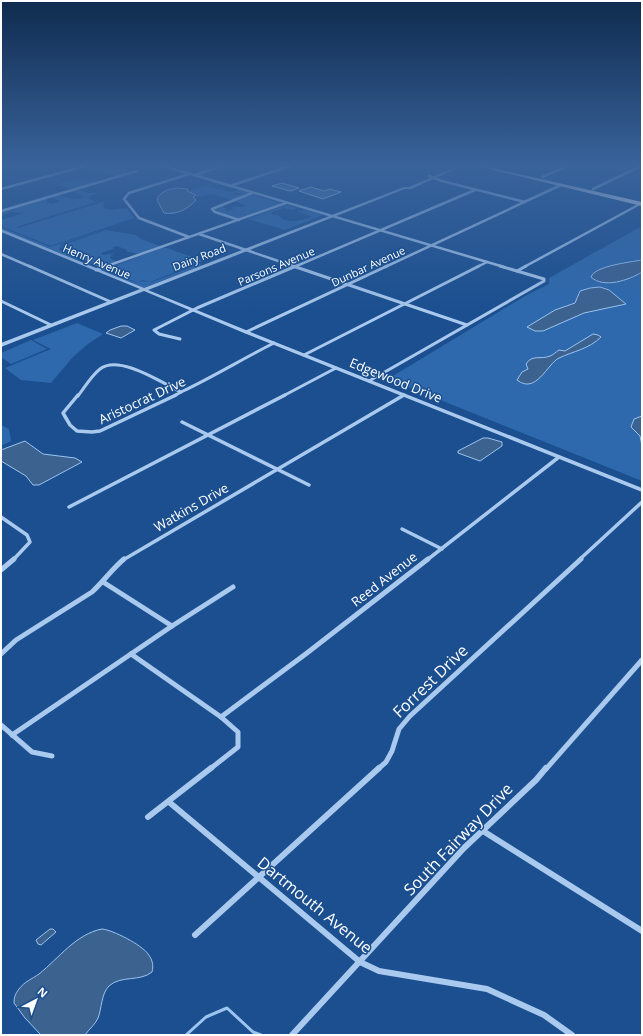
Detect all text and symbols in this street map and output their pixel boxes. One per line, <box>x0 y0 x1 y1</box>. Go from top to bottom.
street label: Henry Avenue <box>61 240 133 282</box>
street label: Dairy Road <box>170 240 228 274</box>
street label: Dunbar Avenue <box>329 242 407 290</box>
street label: Parsons Avenue <box>235 243 317 289</box>
street label: Edgewood Drive <box>347 353 445 407</box>
street label: Aristocrat Drive <box>96 372 188 428</box>
street label: Watkins Drive <box>150 478 232 536</box>
street label: Reed Avenue <box>347 548 421 610</box>
street label: Forrest Drive <box>388 640 472 722</box>
street label: South Fairway Drive <box>399 778 517 900</box>
street label: Dartmouth Avenue <box>253 852 377 958</box>
north arrow <box>16 980 56 1020</box>
text: N <box>35 983 51 1001</box>

